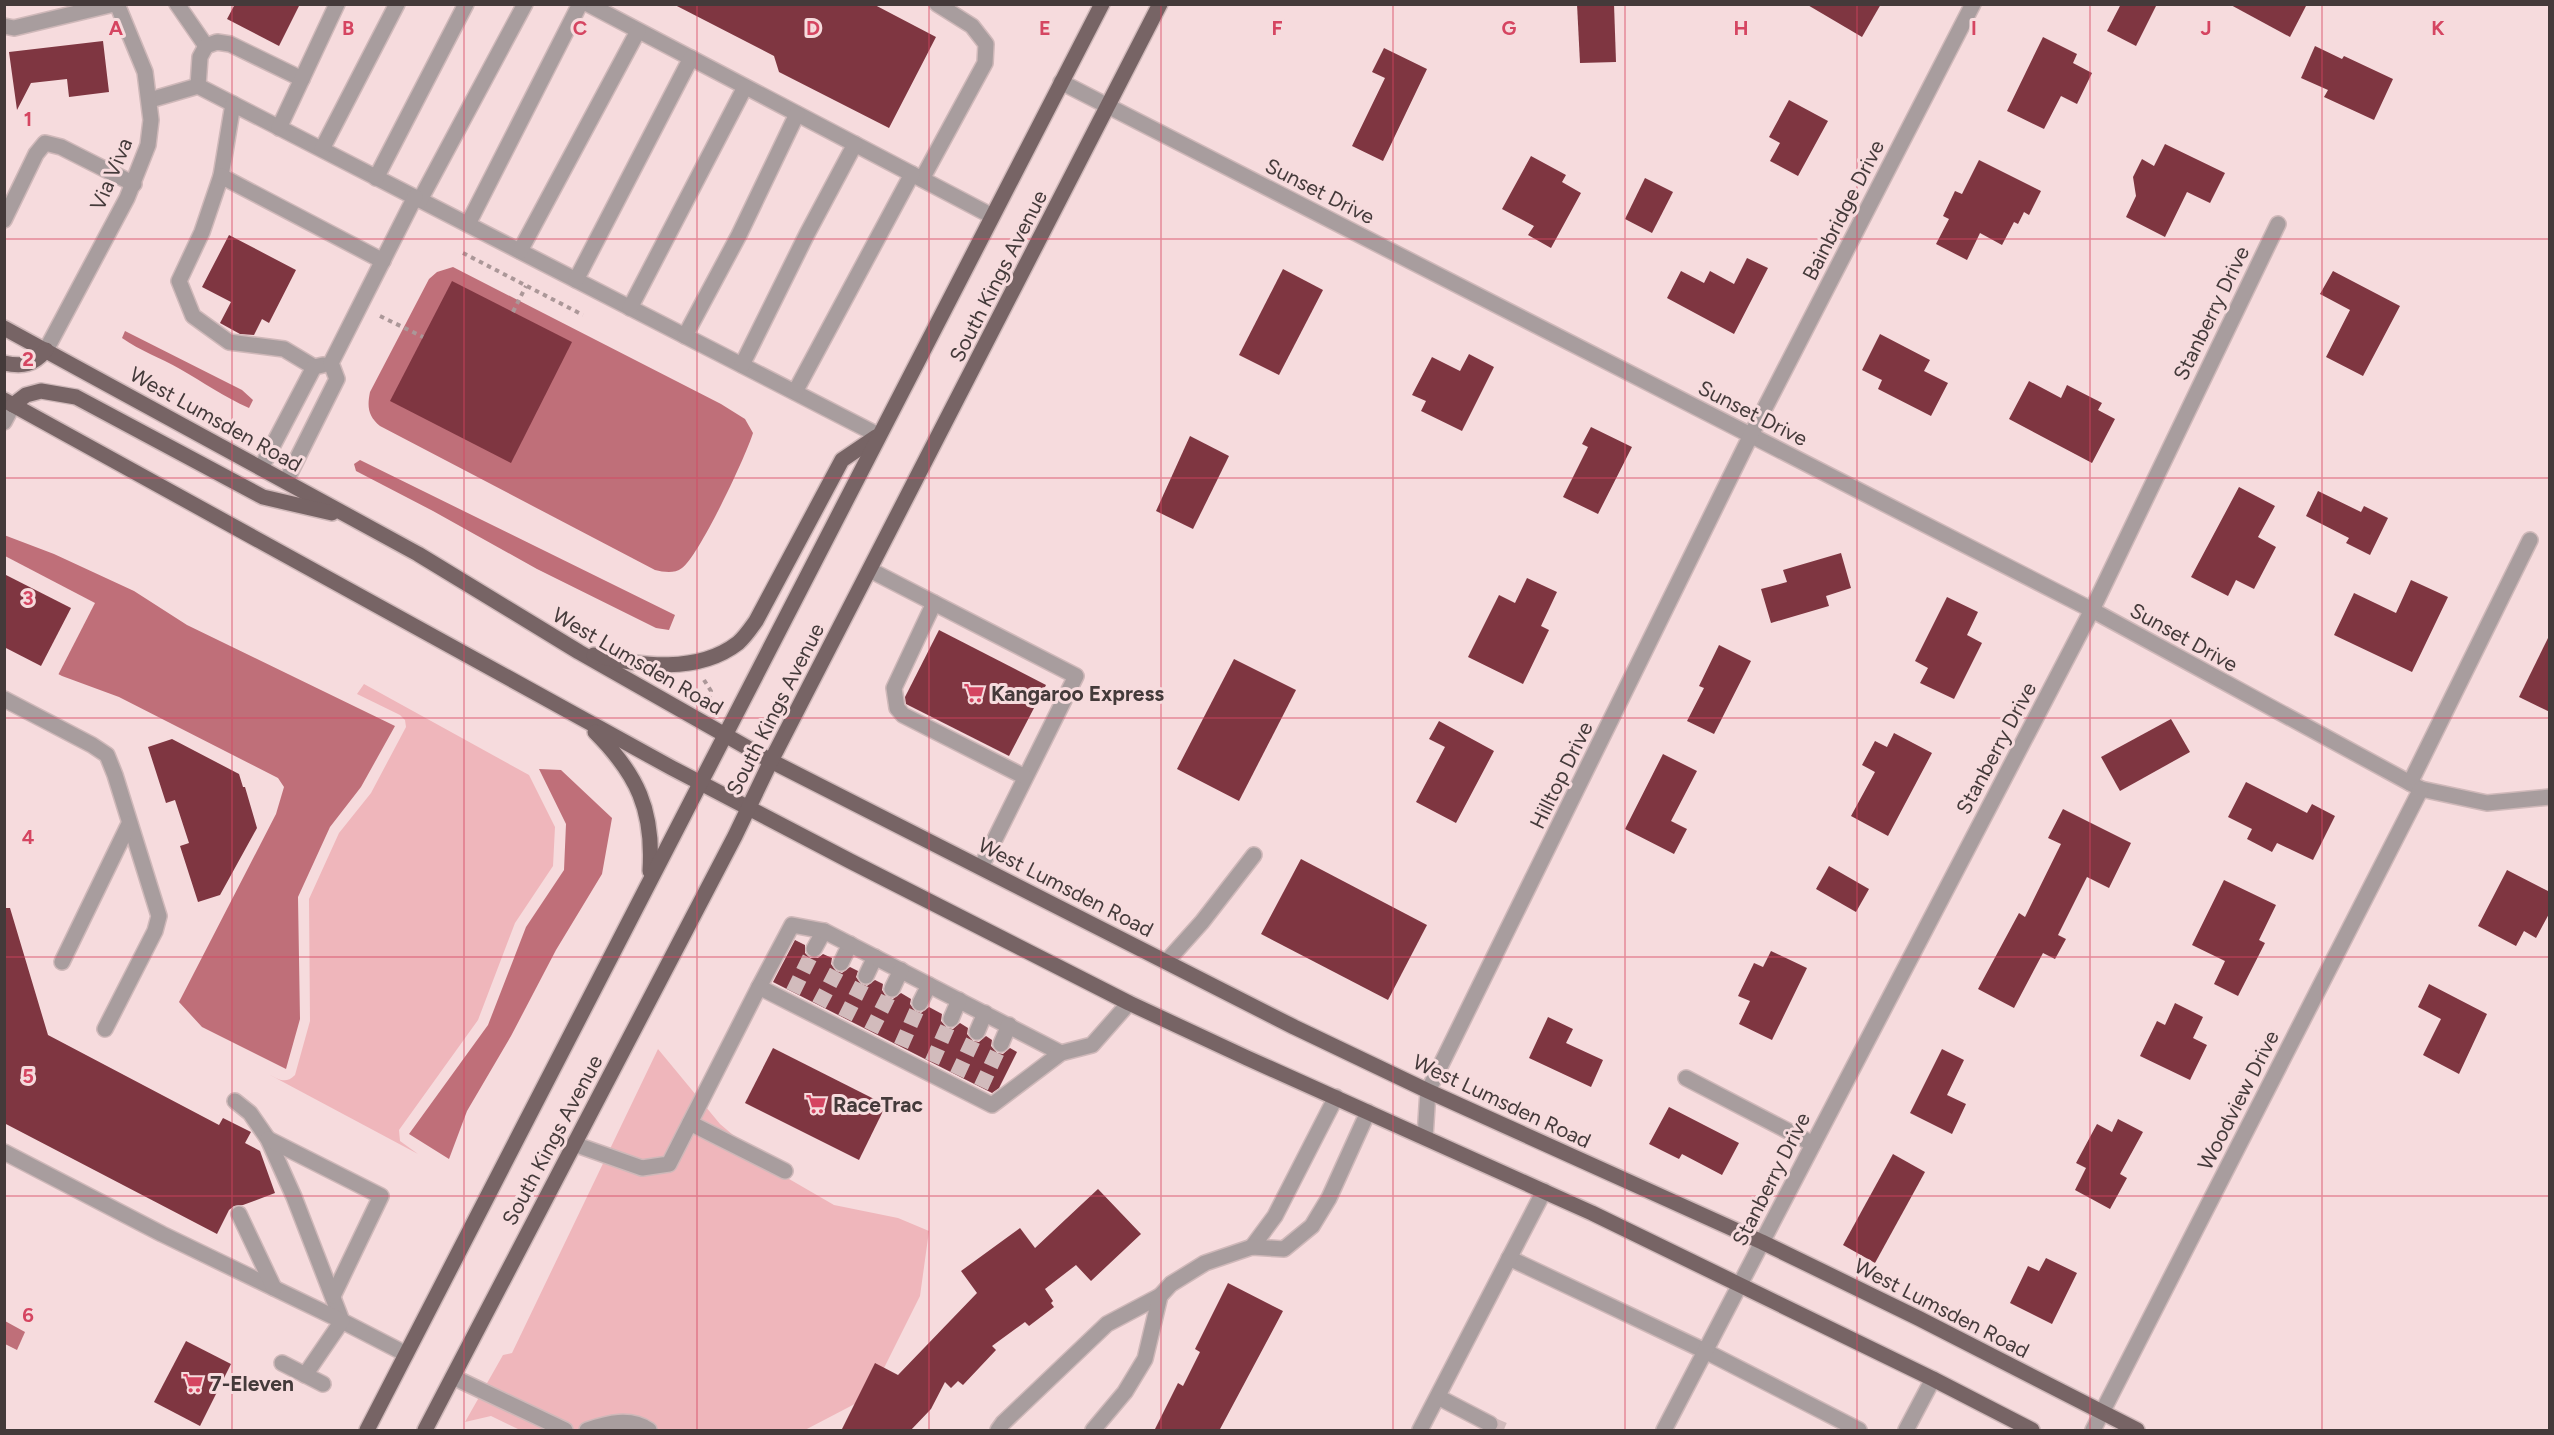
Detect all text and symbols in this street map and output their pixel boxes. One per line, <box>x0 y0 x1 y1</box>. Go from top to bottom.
text: A <box>109 16 124 40</box>
text: B <box>342 16 354 40</box>
text: C <box>573 16 587 40</box>
text: D <box>806 16 820 40</box>
text: E <box>1039 16 1051 40</box>
text: F <box>1271 16 1283 40</box>
text: G <box>1502 16 1517 40</box>
text: H <box>1734 16 1749 40</box>
text: I <box>1971 16 1977 40</box>
text: J <box>2200 16 2212 40</box>
text: K <box>2431 16 2445 40</box>
text: 1 <box>24 107 32 131</box>
street label: Via Viva <box>85 134 137 214</box>
street label: Bainbridge Drive <box>1797 136 1889 284</box>
street label: Sunset Drive <box>1261 153 1379 229</box>
street label: South Kings Avenue <box>944 186 1052 366</box>
street label: Stanberry Drive <box>2168 242 2254 384</box>
text: 2 <box>22 347 34 371</box>
street label: West Lumsden Road <box>126 361 306 477</box>
street label: Sunset Drive <box>1694 375 1812 451</box>
text: 3 <box>22 586 34 610</box>
street label: Sunset Drive <box>2126 597 2242 677</box>
street label: West Lumsden Road <box>548 602 728 720</box>
street label: South Kings Avenue <box>721 619 829 799</box>
street label: Stanberry Drive <box>1951 678 2041 818</box>
supermarket icon: Kangaroo Express <box>962 681 986 705</box>
place label: Kangaroo Express <box>991 681 1164 706</box>
street label: Hilltop Drive <box>1524 717 1598 833</box>
text: 4 <box>22 825 35 849</box>
street label: West Lumsden Road <box>974 832 1158 942</box>
street label: Woodview Drive <box>2192 1026 2284 1174</box>
street label: West Lumsden Road <box>1409 1049 1595 1153</box>
street label: South Kings Avenue <box>497 1051 607 1229</box>
text: 5 <box>22 1064 34 1088</box>
supermarket icon: RaceTrac <box>804 1092 828 1116</box>
place label: RaceTrac <box>833 1092 923 1117</box>
street label: Stanberry Drive <box>1727 1108 1815 1250</box>
street label: West Lumsden Road <box>1850 1253 2034 1363</box>
text: 6 <box>22 1303 34 1327</box>
supermarket icon: 7-Eleven <box>181 1371 205 1395</box>
place label: 7-Eleven <box>210 1371 294 1396</box>

